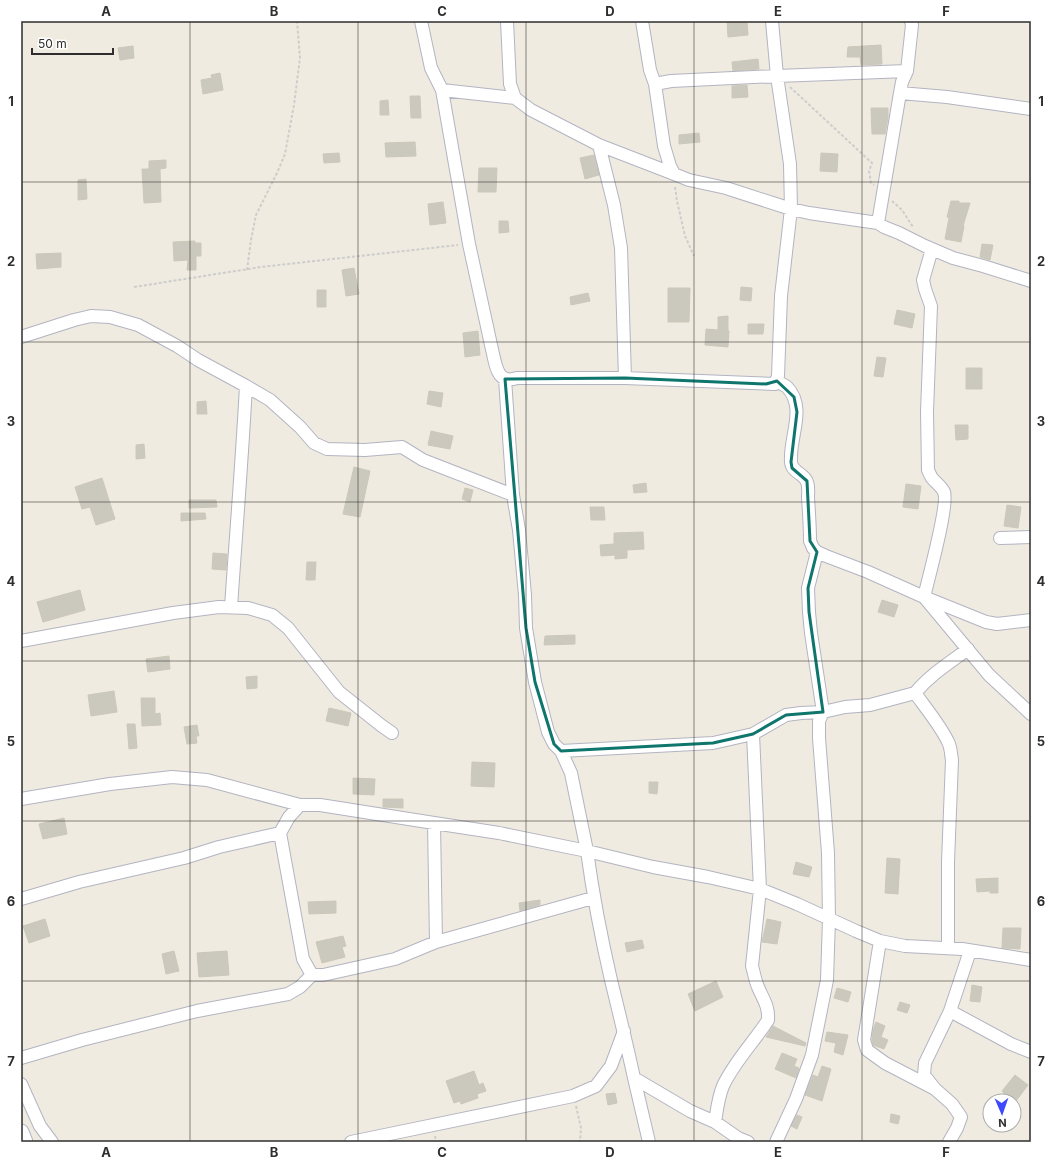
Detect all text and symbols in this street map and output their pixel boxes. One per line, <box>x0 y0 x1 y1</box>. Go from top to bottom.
text: A <box>101 3 111 19</box>
text: B <box>270 3 279 19</box>
text: C <box>437 3 447 19</box>
text: D <box>605 3 615 19</box>
text: E <box>774 3 782 19</box>
text: F <box>942 3 950 19</box>
scale bar <box>32 30 113 56</box>
text: 50 m <box>38 36 67 51</box>
text: 1 <box>8 93 14 109</box>
text: 1 <box>1038 93 1044 109</box>
text: 2 <box>7 253 15 269</box>
text: 2 <box>1037 253 1045 269</box>
text: 3 <box>7 413 15 429</box>
text: 3 <box>1037 413 1045 429</box>
text: 4 <box>7 573 16 589</box>
text: 4 <box>1037 573 1046 589</box>
text: 5 <box>7 733 15 749</box>
text: 5 <box>1037 733 1045 749</box>
text: 6 <box>7 893 15 909</box>
text: 6 <box>1037 893 1045 909</box>
text: 7 <box>7 1053 15 1069</box>
text: 7 <box>1037 1053 1045 1069</box>
north arrow <box>982 1093 1022 1133</box>
text: N <box>998 1116 1007 1130</box>
text: A <box>101 1144 111 1160</box>
text: B <box>270 1144 279 1160</box>
text: C <box>437 1144 447 1160</box>
text: D <box>605 1144 615 1160</box>
text: E <box>774 1144 782 1160</box>
text: F <box>942 1144 950 1160</box>

